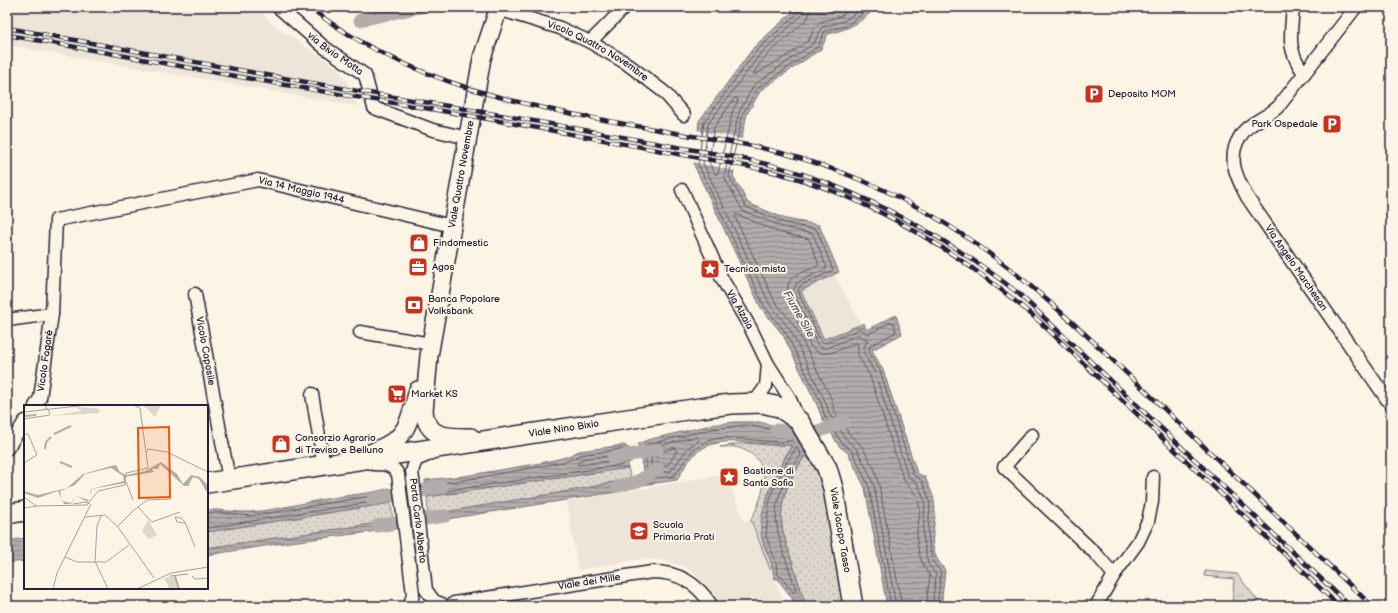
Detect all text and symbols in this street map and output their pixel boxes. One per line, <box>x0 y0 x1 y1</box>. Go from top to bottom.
street label: Vicolo Quattro Novembre <box>546 18 651 84</box>
street label: via Bivio Motta <box>304 29 366 78</box>
parking icon: Deposito MOM <box>1083 83 1105 105</box>
place label: Deposito MOM <box>1108 88 1176 100</box>
parking icon: Park Ospedale <box>1321 113 1343 135</box>
place label: Park Ospedale <box>1251 118 1318 130</box>
street label: Viale Quattro Novembre <box>446 119 477 229</box>
street label: Via 14 Maggio 1944 <box>257 174 346 206</box>
street label: Via Angelo Marchesan <box>1262 223 1330 313</box>
shop icon: Findomestic <box>408 232 430 254</box>
place label: Findomestic <box>433 237 488 249</box>
office icon: Agos <box>407 256 429 278</box>
place icon: Tecnica mista <box>699 258 721 280</box>
place label: Agos <box>432 261 454 273</box>
place label: Tecnica mista <box>724 263 786 275</box>
street label: Via Alzaia <box>724 288 756 332</box>
water label: Fiume Sile <box>780 288 818 340</box>
place label: Banca Popolare Volksbank <box>428 293 500 317</box>
bank icon: Banca Popolare Volksbank <box>403 294 425 316</box>
street label: Vicolo Caposile <box>193 316 218 387</box>
street label: Vicolo Fagarè <box>35 329 56 393</box>
supermarket icon: Market KS <box>386 383 408 405</box>
place label: Market KS <box>411 388 458 400</box>
inset map <box>24 405 208 589</box>
street label: Viale Nino Bixio <box>528 417 600 440</box>
place label: Consorzio Agrario di Treviso e Belluno <box>295 432 384 456</box>
shop icon: Consorzio Agrario di Treviso e Belluno <box>270 433 292 455</box>
place label: Bastione di Santa Sofia <box>743 465 794 489</box>
place icon: Bastione di Santa Sofia <box>718 466 740 488</box>
street label: Porta Carlo Alberto <box>407 478 429 564</box>
street label: Viale Jacopo Tasso <box>827 486 853 574</box>
place label: Scuola Primaria Prati <box>653 519 714 543</box>
school or university icon: Scuola Primaria Prati <box>628 520 650 542</box>
street label: Viale dei Mille <box>557 571 621 593</box>

